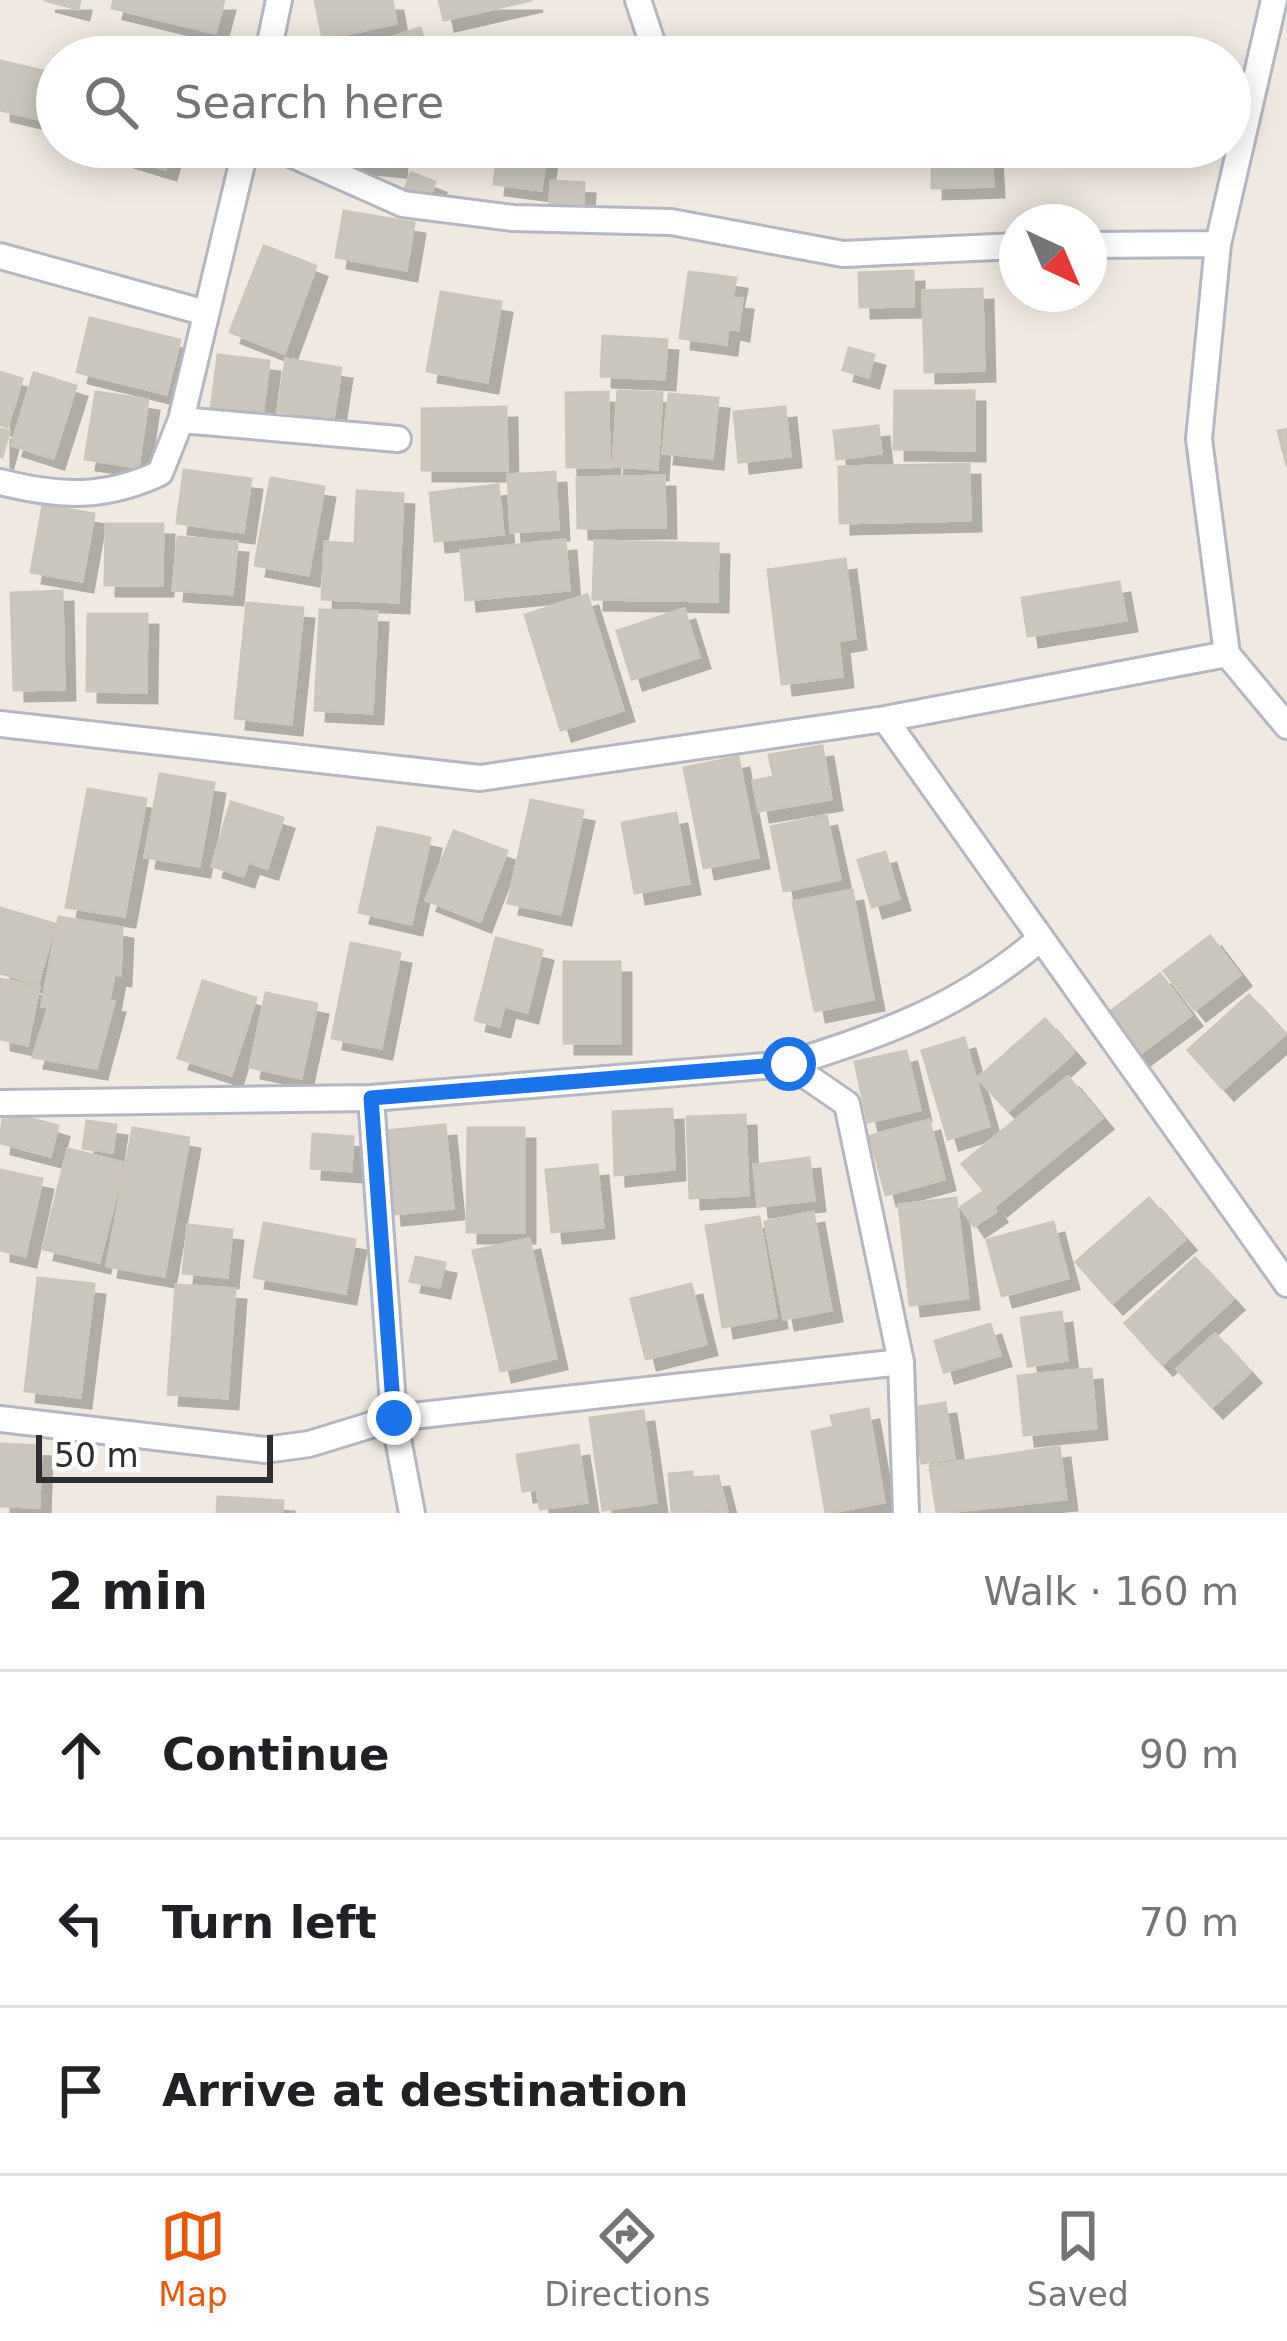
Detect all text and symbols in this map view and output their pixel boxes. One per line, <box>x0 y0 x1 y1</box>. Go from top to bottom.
search box <box>36 36 1251 168</box>
icon: search <box>78 69 144 135</box>
text: Search here <box>174 76 444 129</box>
north arrow <box>999 204 1107 312</box>
route start <box>762 1037 816 1091</box>
route end <box>367 1391 421 1445</box>
scale bar <box>36 1429 273 1482</box>
text: 50 m <box>54 1436 139 1475</box>
text: 2 min <box>48 1562 208 1621</box>
text: Walk · 160 m <box>984 1569 1239 1614</box>
icon: ahead <box>48 1722 114 1788</box>
text: Continue <box>162 1728 390 1781</box>
text: 90 m <box>1139 1732 1239 1777</box>
icon: left <box>48 1890 114 1956</box>
text: Turn left <box>162 1896 377 1949</box>
text: 70 m <box>1139 1900 1239 1945</box>
icon: arrive <box>48 2058 114 2124</box>
text: Arrive at destination <box>162 2064 688 2117</box>
tab: Map <box>158 2203 228 2314</box>
tab: Directions <box>544 2203 710 2314</box>
tab: Saved <box>1027 2203 1129 2314</box>

